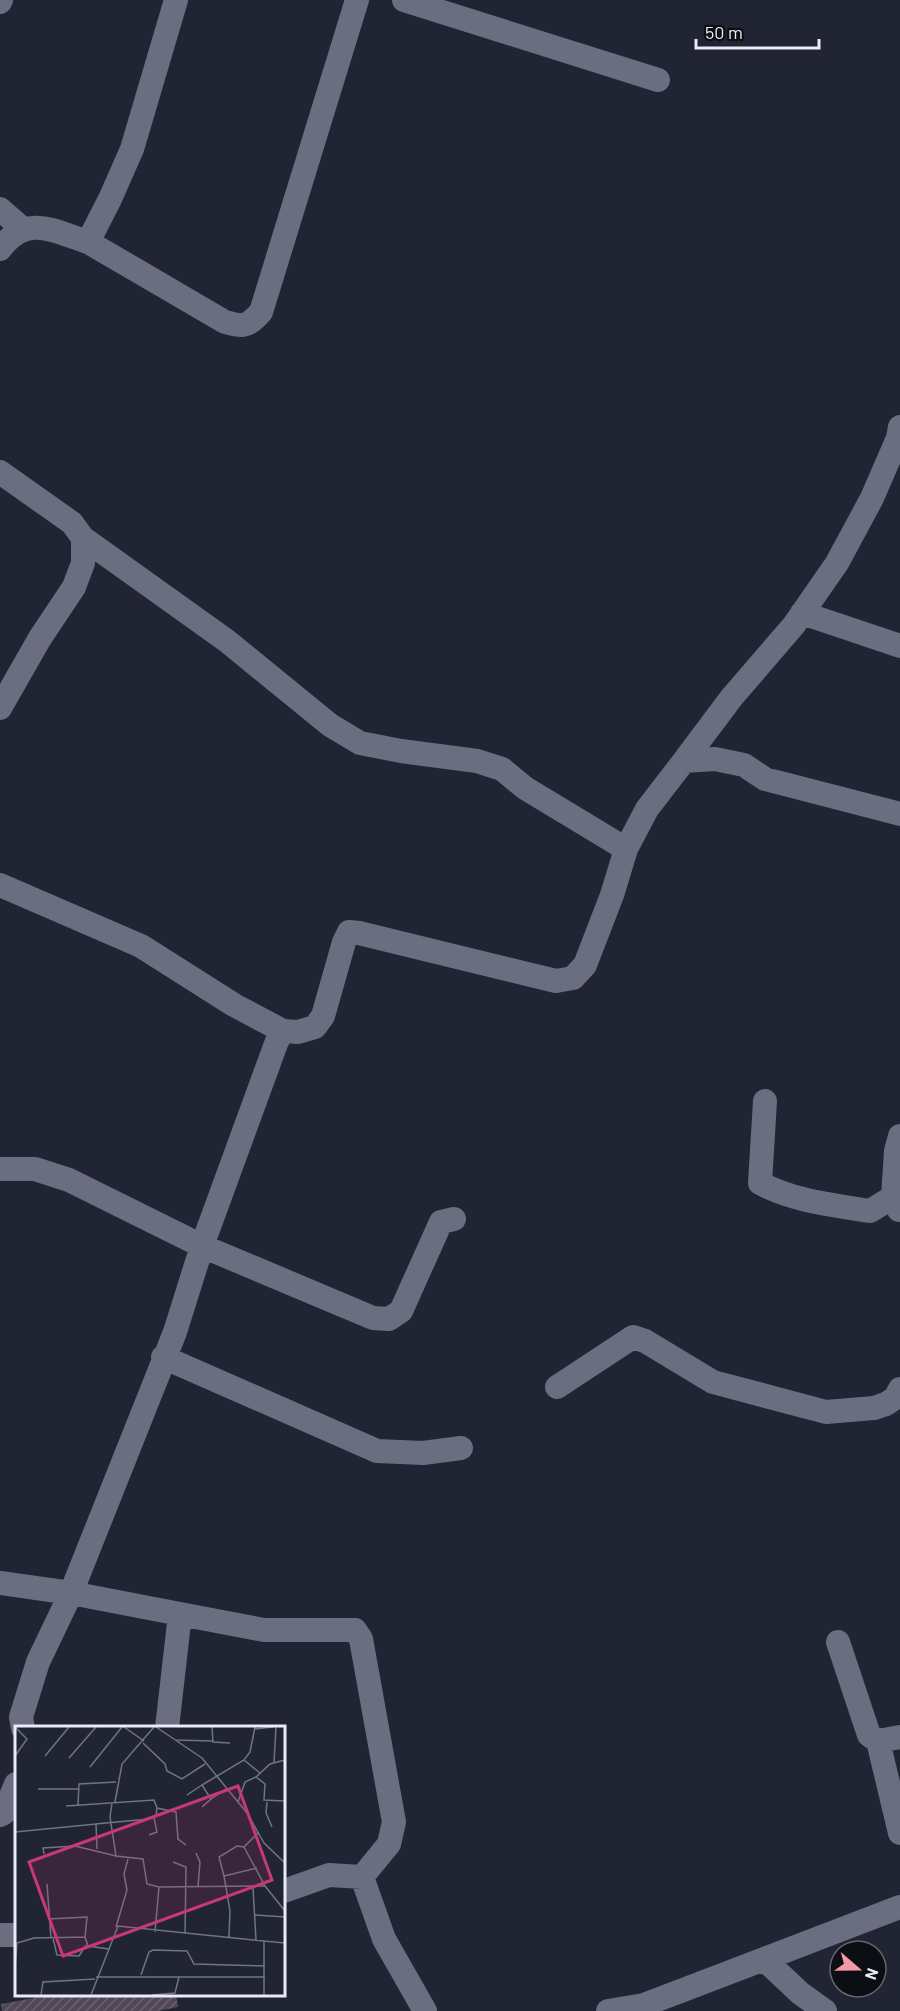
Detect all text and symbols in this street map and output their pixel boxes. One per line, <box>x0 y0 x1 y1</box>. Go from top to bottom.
scale bar <box>696 12 819 50</box>
text: 50 m <box>705 21 743 43</box>
inset map <box>15 1726 285 1996</box>
north arrow <box>828 1939 888 1999</box>
text: N <box>862 1966 883 1983</box>

